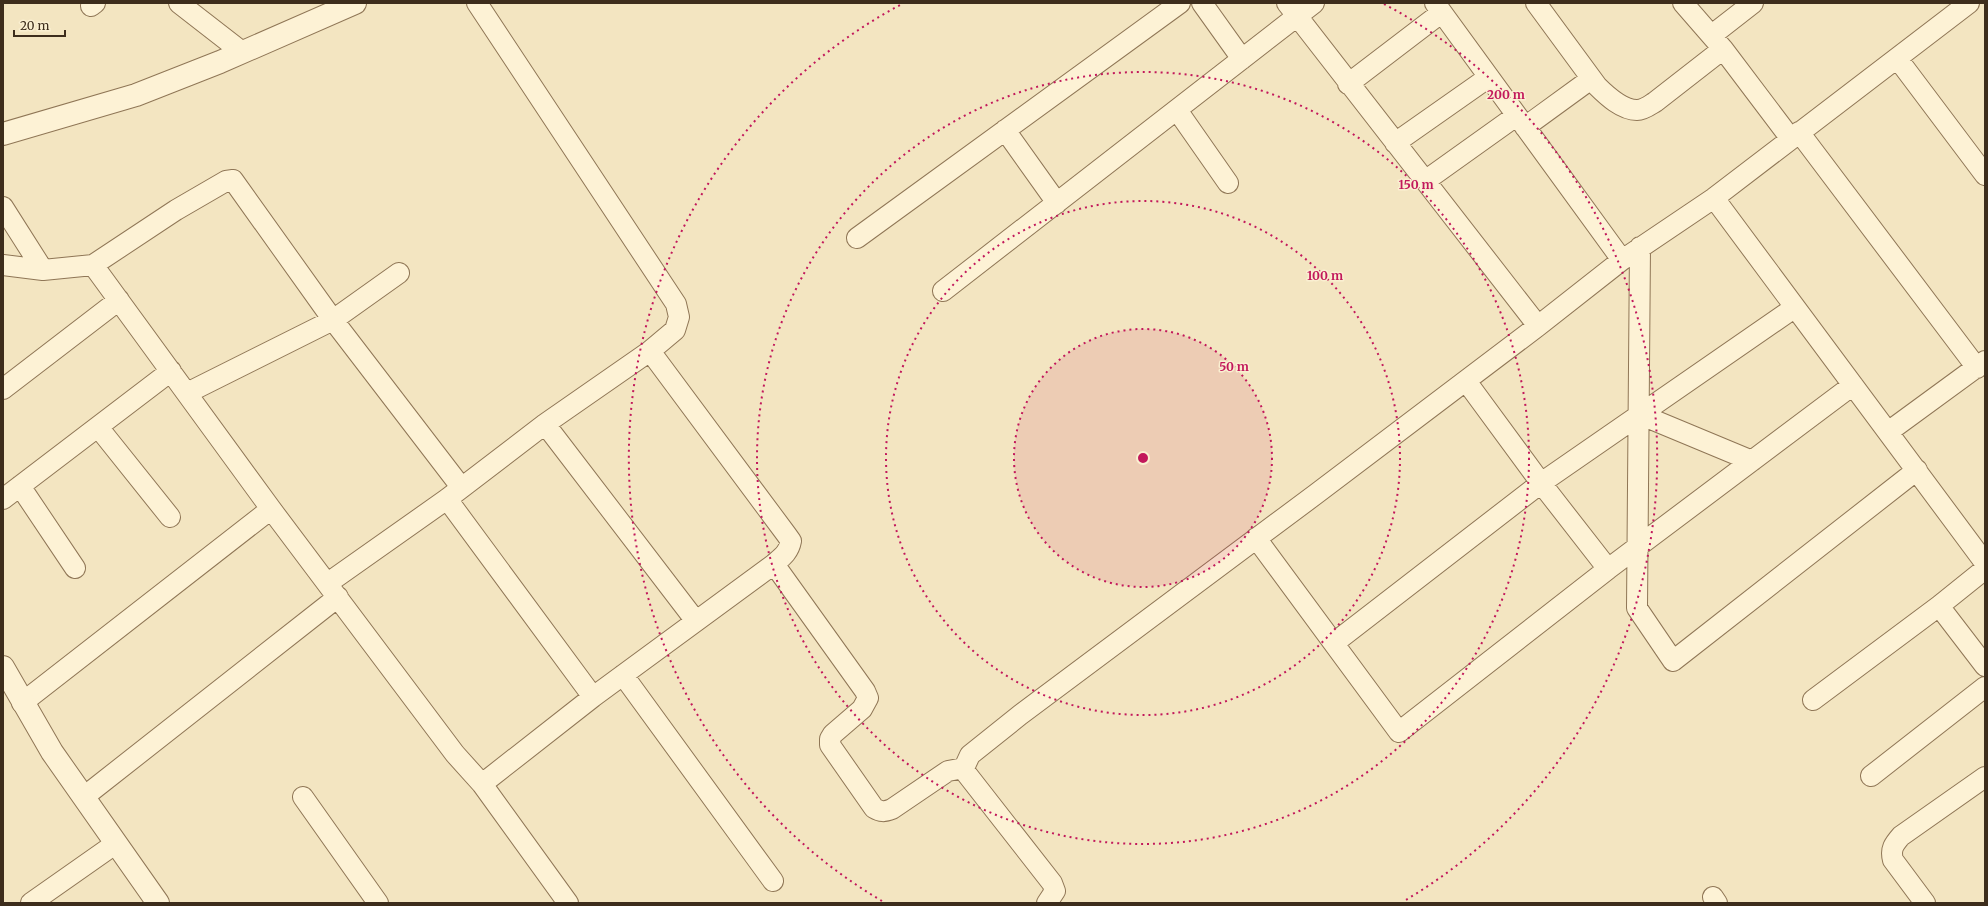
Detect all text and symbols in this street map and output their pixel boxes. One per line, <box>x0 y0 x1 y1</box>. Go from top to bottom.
scale bar <box>14 12 65 38</box>
text: 20 m <box>20 18 49 33</box>
text: 200 m <box>1487 87 1525 102</box>
text: 150 m <box>1399 177 1434 192</box>
text: 100 m <box>1307 268 1343 283</box>
text: 50 m <box>1219 359 1249 374</box>
centre of rings <box>1136 451 1150 465</box>

